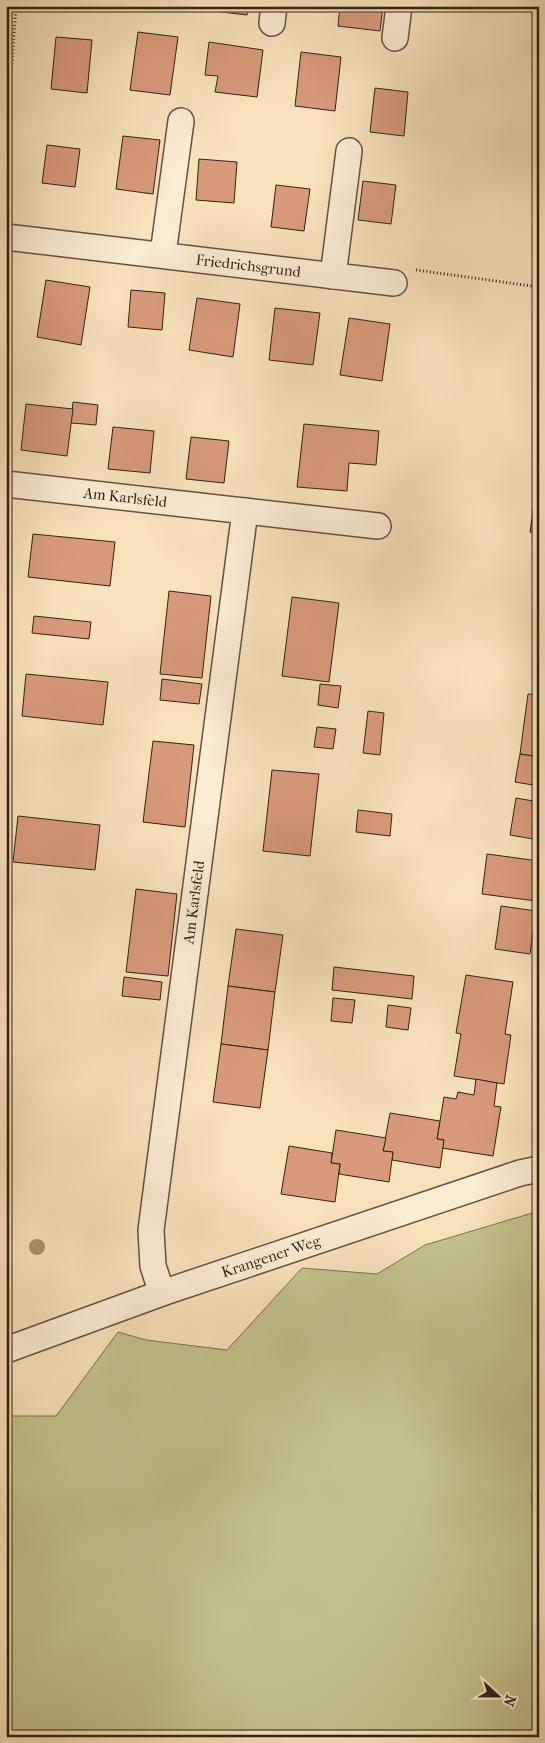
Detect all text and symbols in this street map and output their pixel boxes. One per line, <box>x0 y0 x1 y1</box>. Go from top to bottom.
street label: Friedrichsgrund <box>195 251 303 281</box>
street label: Am Karlsfeld <box>82 484 169 511</box>
street label: Am Karlsfeld <box>179 859 208 946</box>
street label: Krangener Weg <box>219 1231 324 1281</box>
north arrow <box>472 1670 522 1720</box>
text: N <box>500 1692 520 1709</box>

